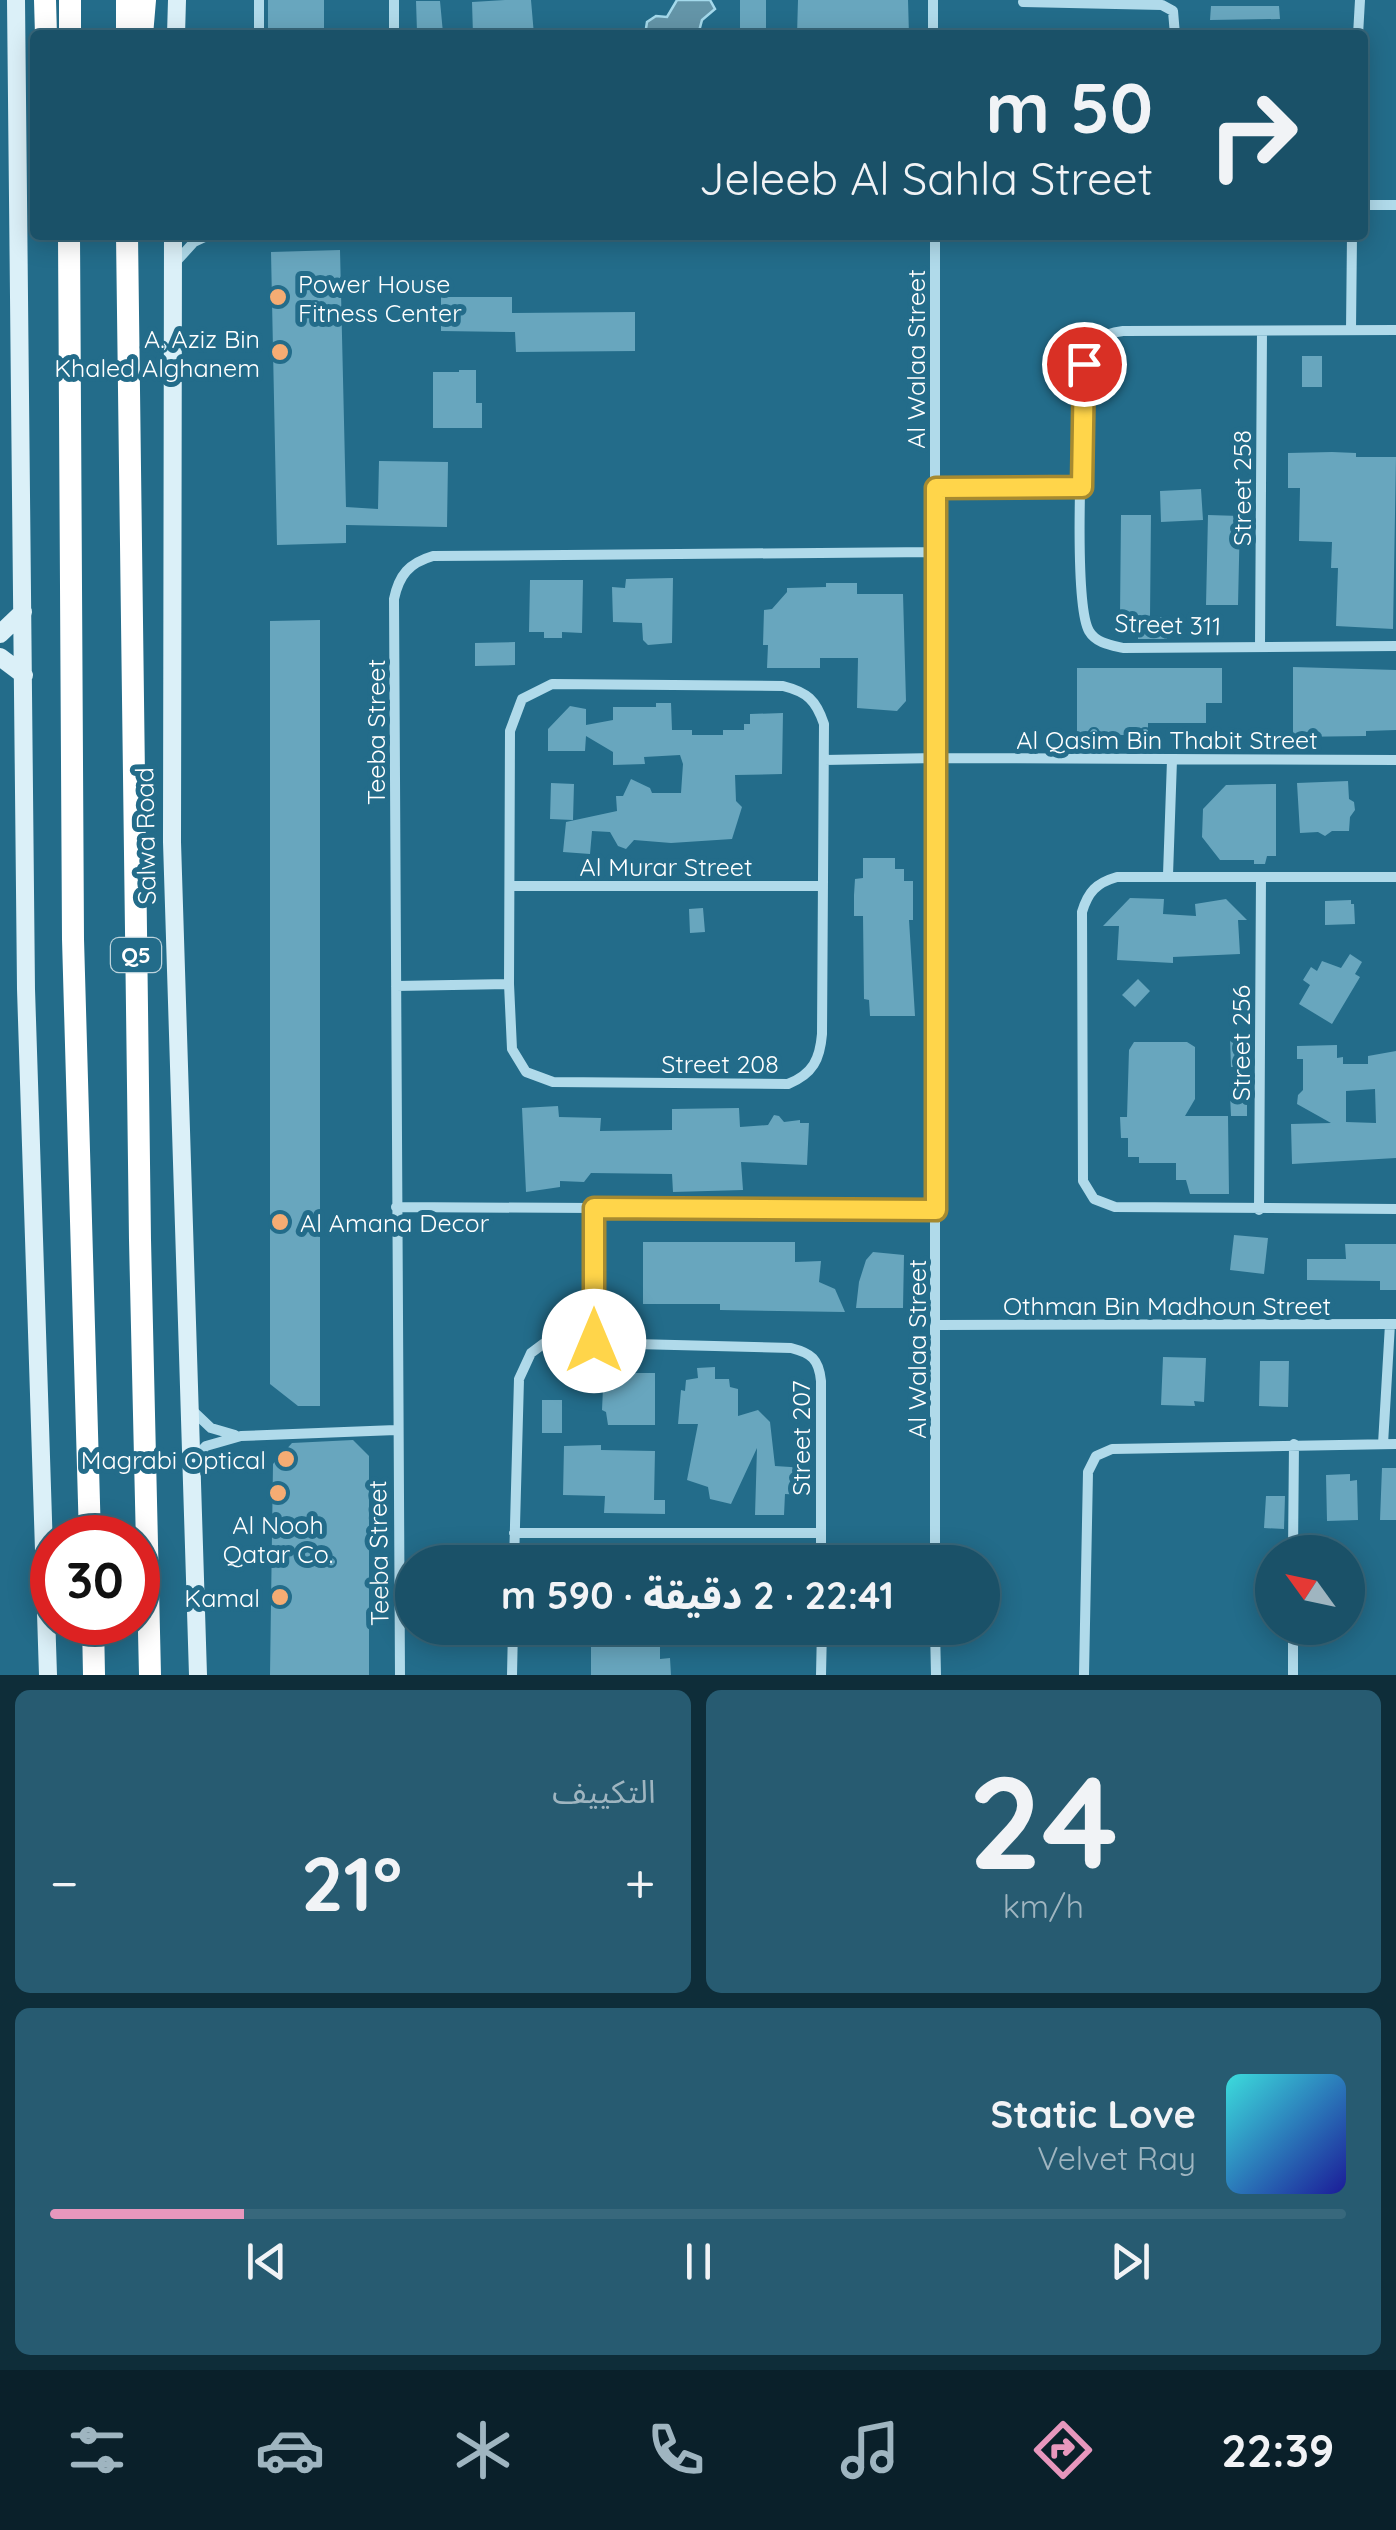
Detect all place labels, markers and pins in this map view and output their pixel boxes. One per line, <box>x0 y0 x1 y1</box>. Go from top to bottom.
place label: Power House Fitness Center <box>298 268 462 328</box>
marker: Power House Fitness Center <box>267 286 289 308</box>
pin <box>1042 322 1127 407</box>
place label: A. Aziz Bin Khaled Alghanem <box>54 323 260 383</box>
marker: A. Aziz Bin Khaled Alghanem <box>269 341 291 363</box>
place label: Al Amana Decor <box>300 1207 490 1238</box>
marker: Al Amana Decor <box>269 1211 291 1233</box>
place label: Magrabi Optical <box>81 1444 266 1475</box>
marker: Magrabi Optical <box>275 1448 297 1470</box>
marker: Al Nooh Qatar Co. <box>267 1482 289 1504</box>
place label: Al Nooh Qatar Co. <box>223 1509 333 1569</box>
place label: Kamal <box>184 1582 260 1613</box>
marker: Kamal <box>269 1586 291 1608</box>

